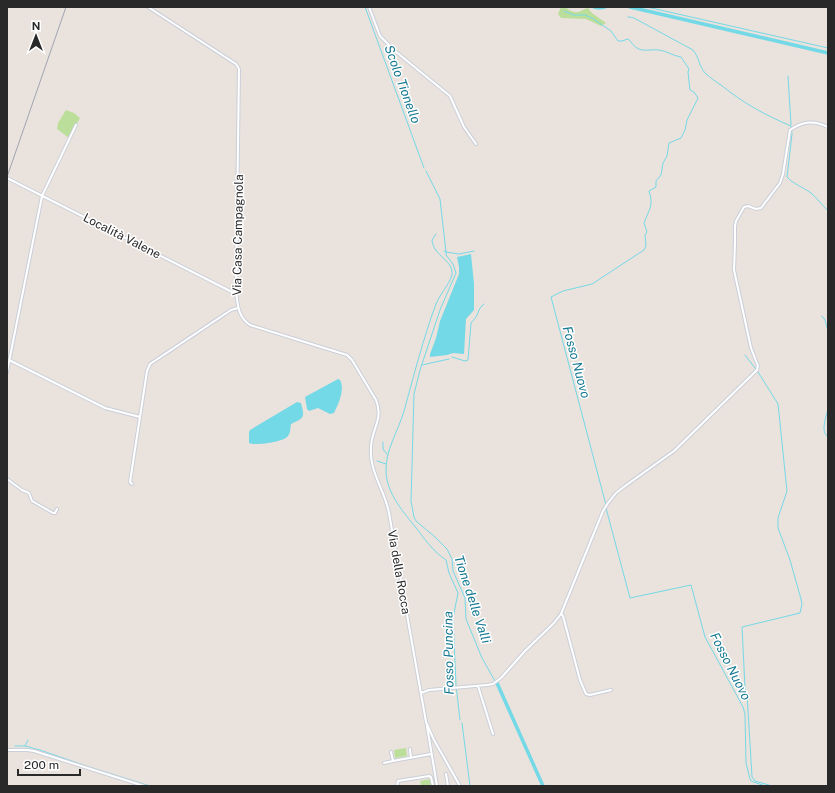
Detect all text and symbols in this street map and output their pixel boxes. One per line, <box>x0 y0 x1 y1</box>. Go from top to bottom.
north arrow <box>16 16 56 56</box>
text: N <box>32 20 40 32</box>
water label: Scolo Tionello <box>381 43 424 125</box>
street label: Via Casa Campagnola <box>230 174 246 296</box>
street label: Località Valene <box>81 210 163 262</box>
water label: Fosso Nuovo <box>560 324 593 400</box>
street label: Via della Rocca <box>385 529 413 615</box>
water label: Tione delle Valli <box>451 553 494 646</box>
water label: Fosso Puncina <box>440 611 457 695</box>
water label: Fosso Nuovo <box>707 630 754 703</box>
scale bar <box>18 751 80 777</box>
text: 200 m <box>24 758 59 772</box>

